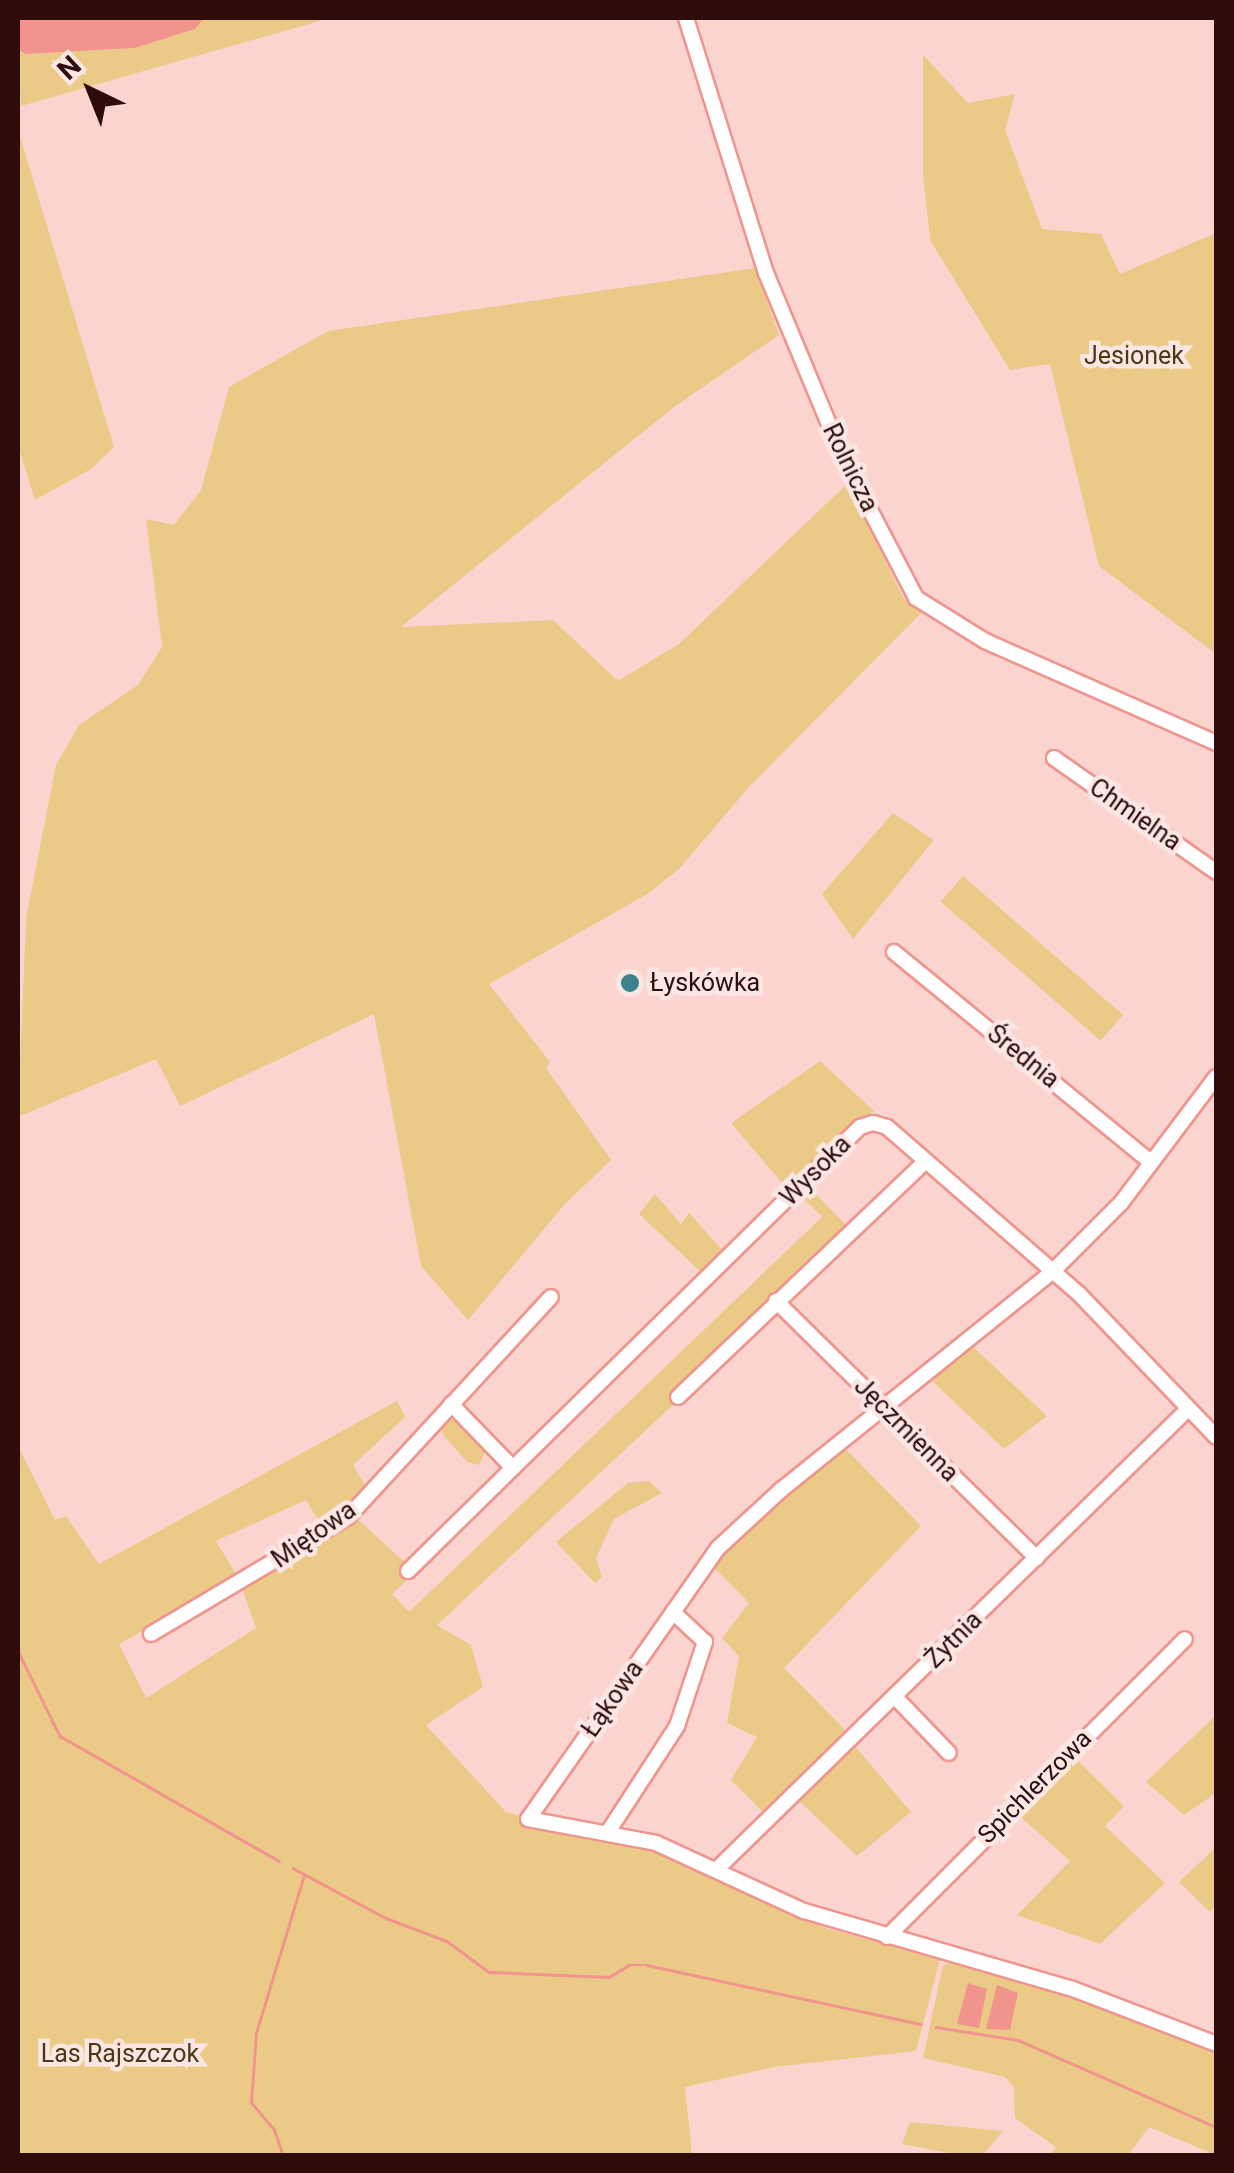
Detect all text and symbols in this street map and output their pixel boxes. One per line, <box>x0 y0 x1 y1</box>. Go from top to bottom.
north arrow <box>40 40 140 140</box>
text: N <box>51 49 88 87</box>
park label: Jesionek <box>1084 341 1184 371</box>
street label: Rolnicza <box>816 419 884 517</box>
street label: Chmielna <box>1083 773 1187 857</box>
place label: Łyskówka <box>650 968 760 998</box>
marker: Łyskówka <box>619 972 641 994</box>
street label: Średnia <box>981 1019 1065 1095</box>
street label: Wysoka <box>774 1129 858 1213</box>
street label: Jęczmienna <box>848 1372 964 1488</box>
street label: Miętowa <box>266 1495 362 1575</box>
street label: Żytnia <box>919 1605 989 1675</box>
street label: Łąkowa <box>576 1655 650 1743</box>
street label: Spichlerzowa <box>972 1724 1098 1850</box>
park label: Las Rajszczok <box>41 2039 199 2069</box>

